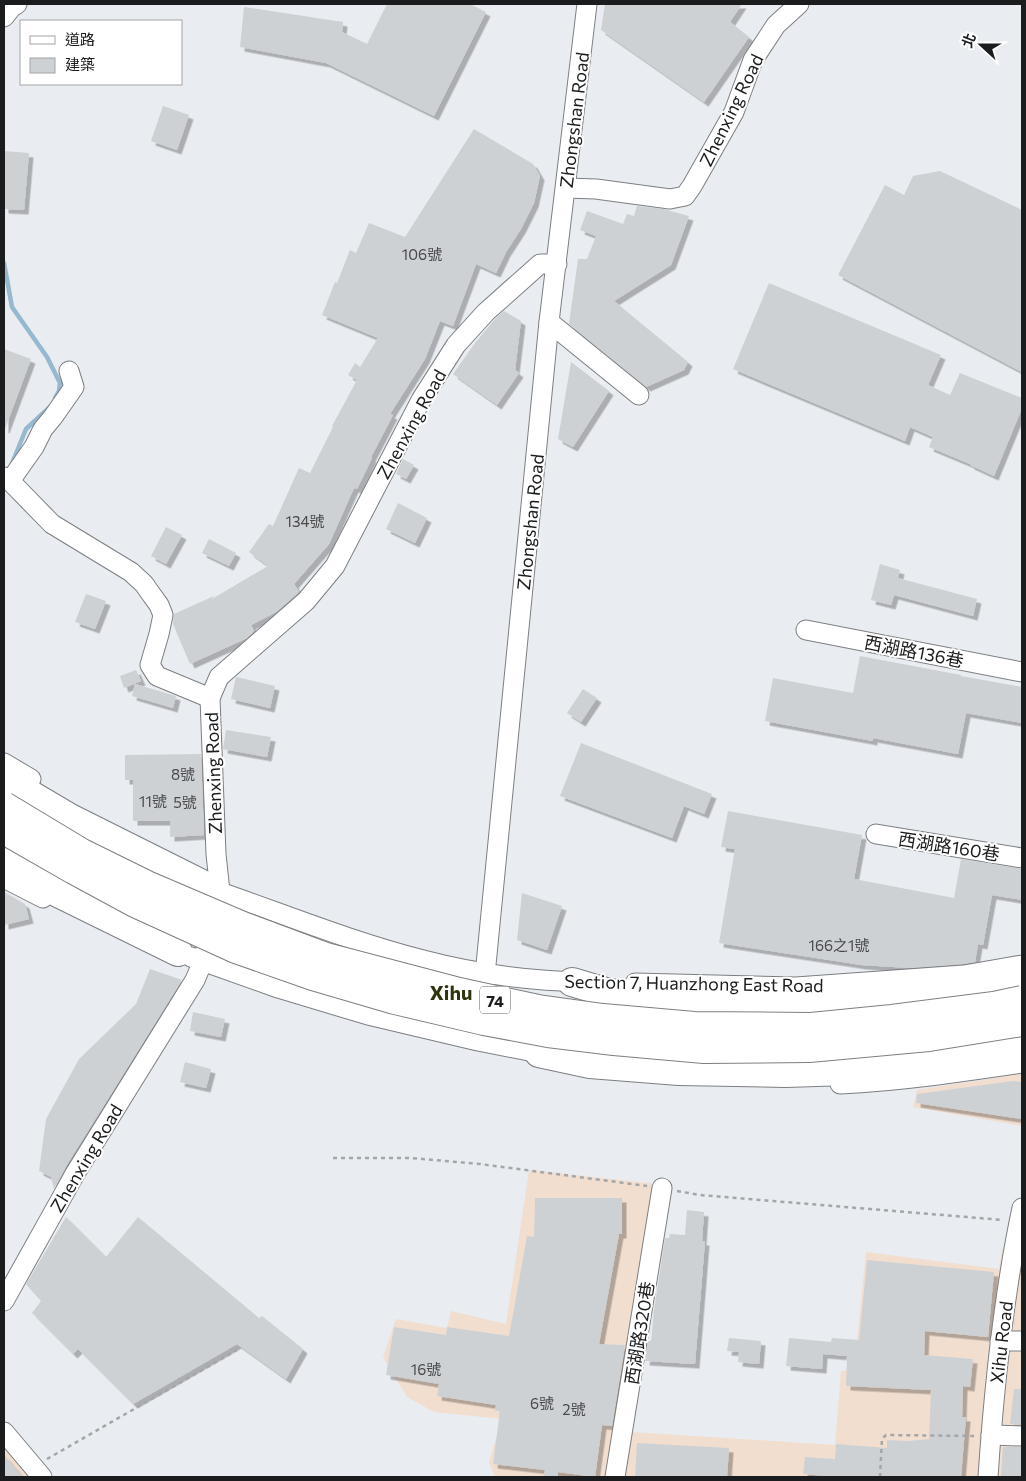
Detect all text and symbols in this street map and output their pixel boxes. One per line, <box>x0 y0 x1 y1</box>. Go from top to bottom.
legend <box>20 20 182 85</box>
north arrow <box>956 20 1006 70</box>
text: 道路 <box>65 30 95 48</box>
text: 北 <box>958 31 979 50</box>
street label: Zhenxing Road <box>694 50 768 170</box>
street label: Zhongshan Road <box>555 51 593 189</box>
text: 建築 <box>65 55 95 73</box>
house number: 106號 <box>402 245 442 263</box>
street label: Zhenxing Road <box>372 365 450 483</box>
street label: Zhongshan Road <box>512 453 548 591</box>
house number: 134號 <box>286 512 324 530</box>
street label: 西湖路136巷 <box>862 631 966 671</box>
street label: Zhenxing Road <box>200 712 226 834</box>
house number: 8號 <box>171 765 195 783</box>
house number: 11號 <box>139 792 167 810</box>
house number: 5號 <box>173 793 197 811</box>
street label: 西湖路160巷 <box>897 827 1001 865</box>
house number: 166之1號 <box>808 936 870 954</box>
street label: Section 7, Huanzhong East Road <box>564 970 824 996</box>
district label: Xihu <box>430 980 472 1004</box>
road number: 74 <box>480 986 510 1014</box>
street label: Zhenxing Road <box>45 1100 127 1216</box>
street label: 西湖路320巷 <box>620 1280 658 1386</box>
street label: Xihu Road <box>985 1300 1017 1384</box>
house number: 16號 <box>411 1360 441 1378</box>
house number: 6號 <box>530 1394 554 1412</box>
house number: 2號 <box>562 1400 586 1418</box>

